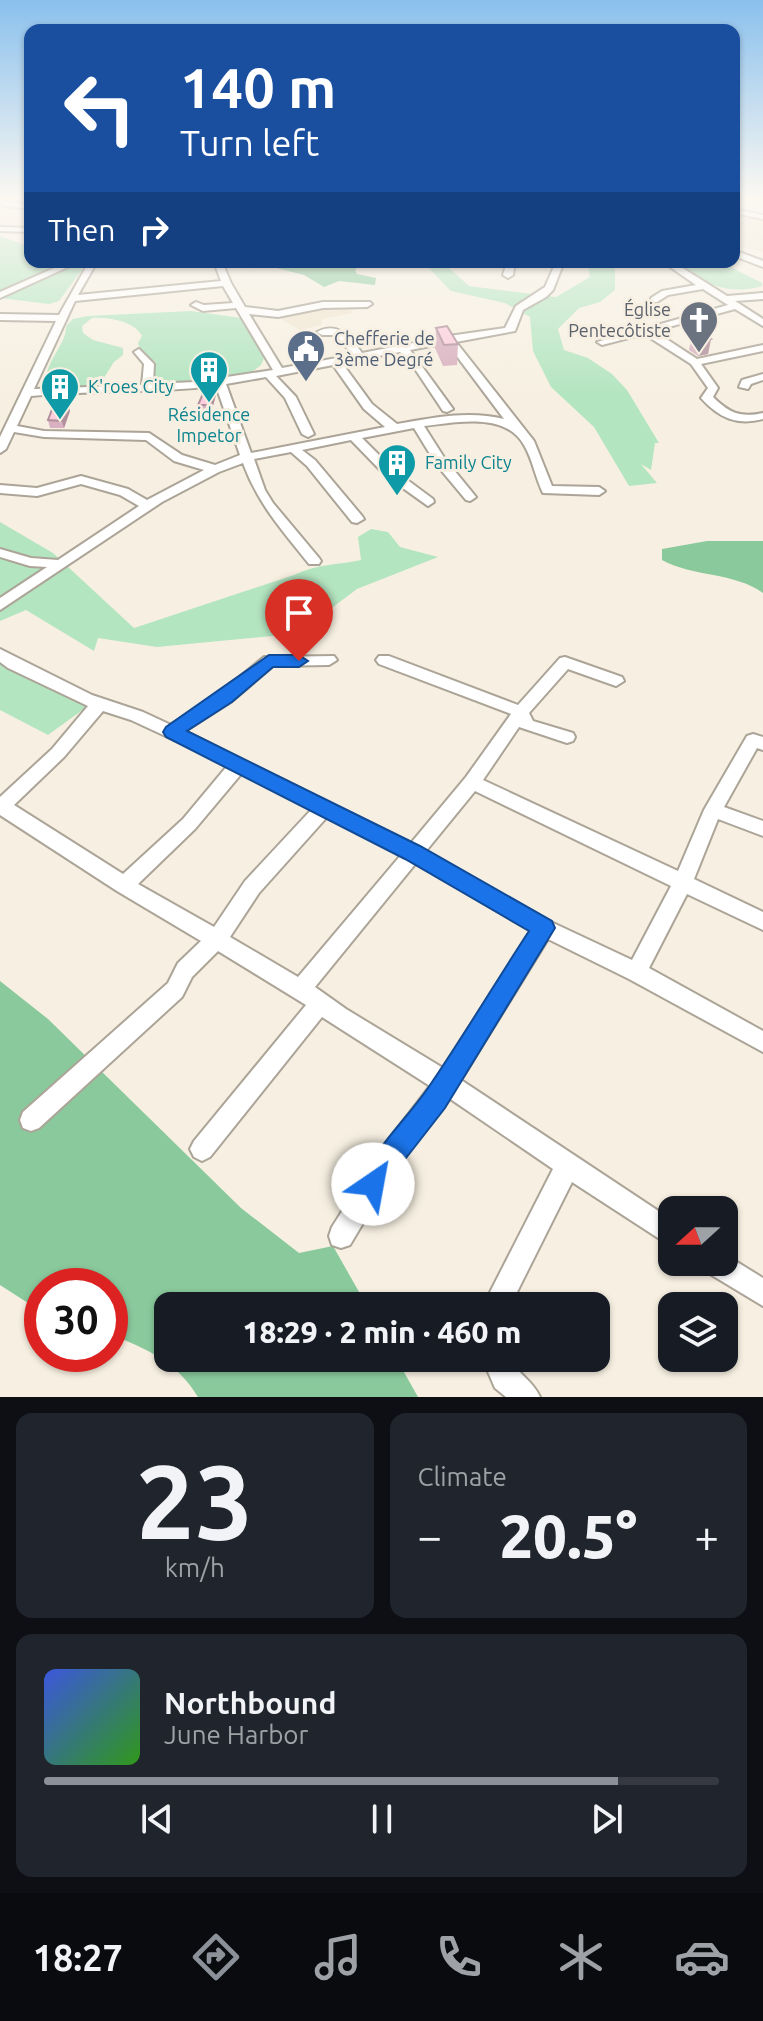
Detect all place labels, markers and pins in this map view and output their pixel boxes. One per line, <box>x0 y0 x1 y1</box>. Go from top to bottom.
place label: Église Pentecôtiste <box>568 298 671 340</box>
church icon: Église Pentecôtiste <box>678 299 720 354</box>
public building icon: Chefferie de 3ème Degré <box>285 328 327 383</box>
place label: Chefferie de 3ème Degré <box>334 328 435 369</box>
building icon: Résidence Impetor <box>188 349 230 404</box>
building icon: K'roes City <box>39 366 81 421</box>
place label: K'roes City <box>88 376 174 396</box>
place label: Résidence Impetor <box>168 404 250 445</box>
building icon: Family City <box>376 442 418 497</box>
place label: Family City <box>425 452 512 472</box>
pin <box>265 579 333 661</box>

